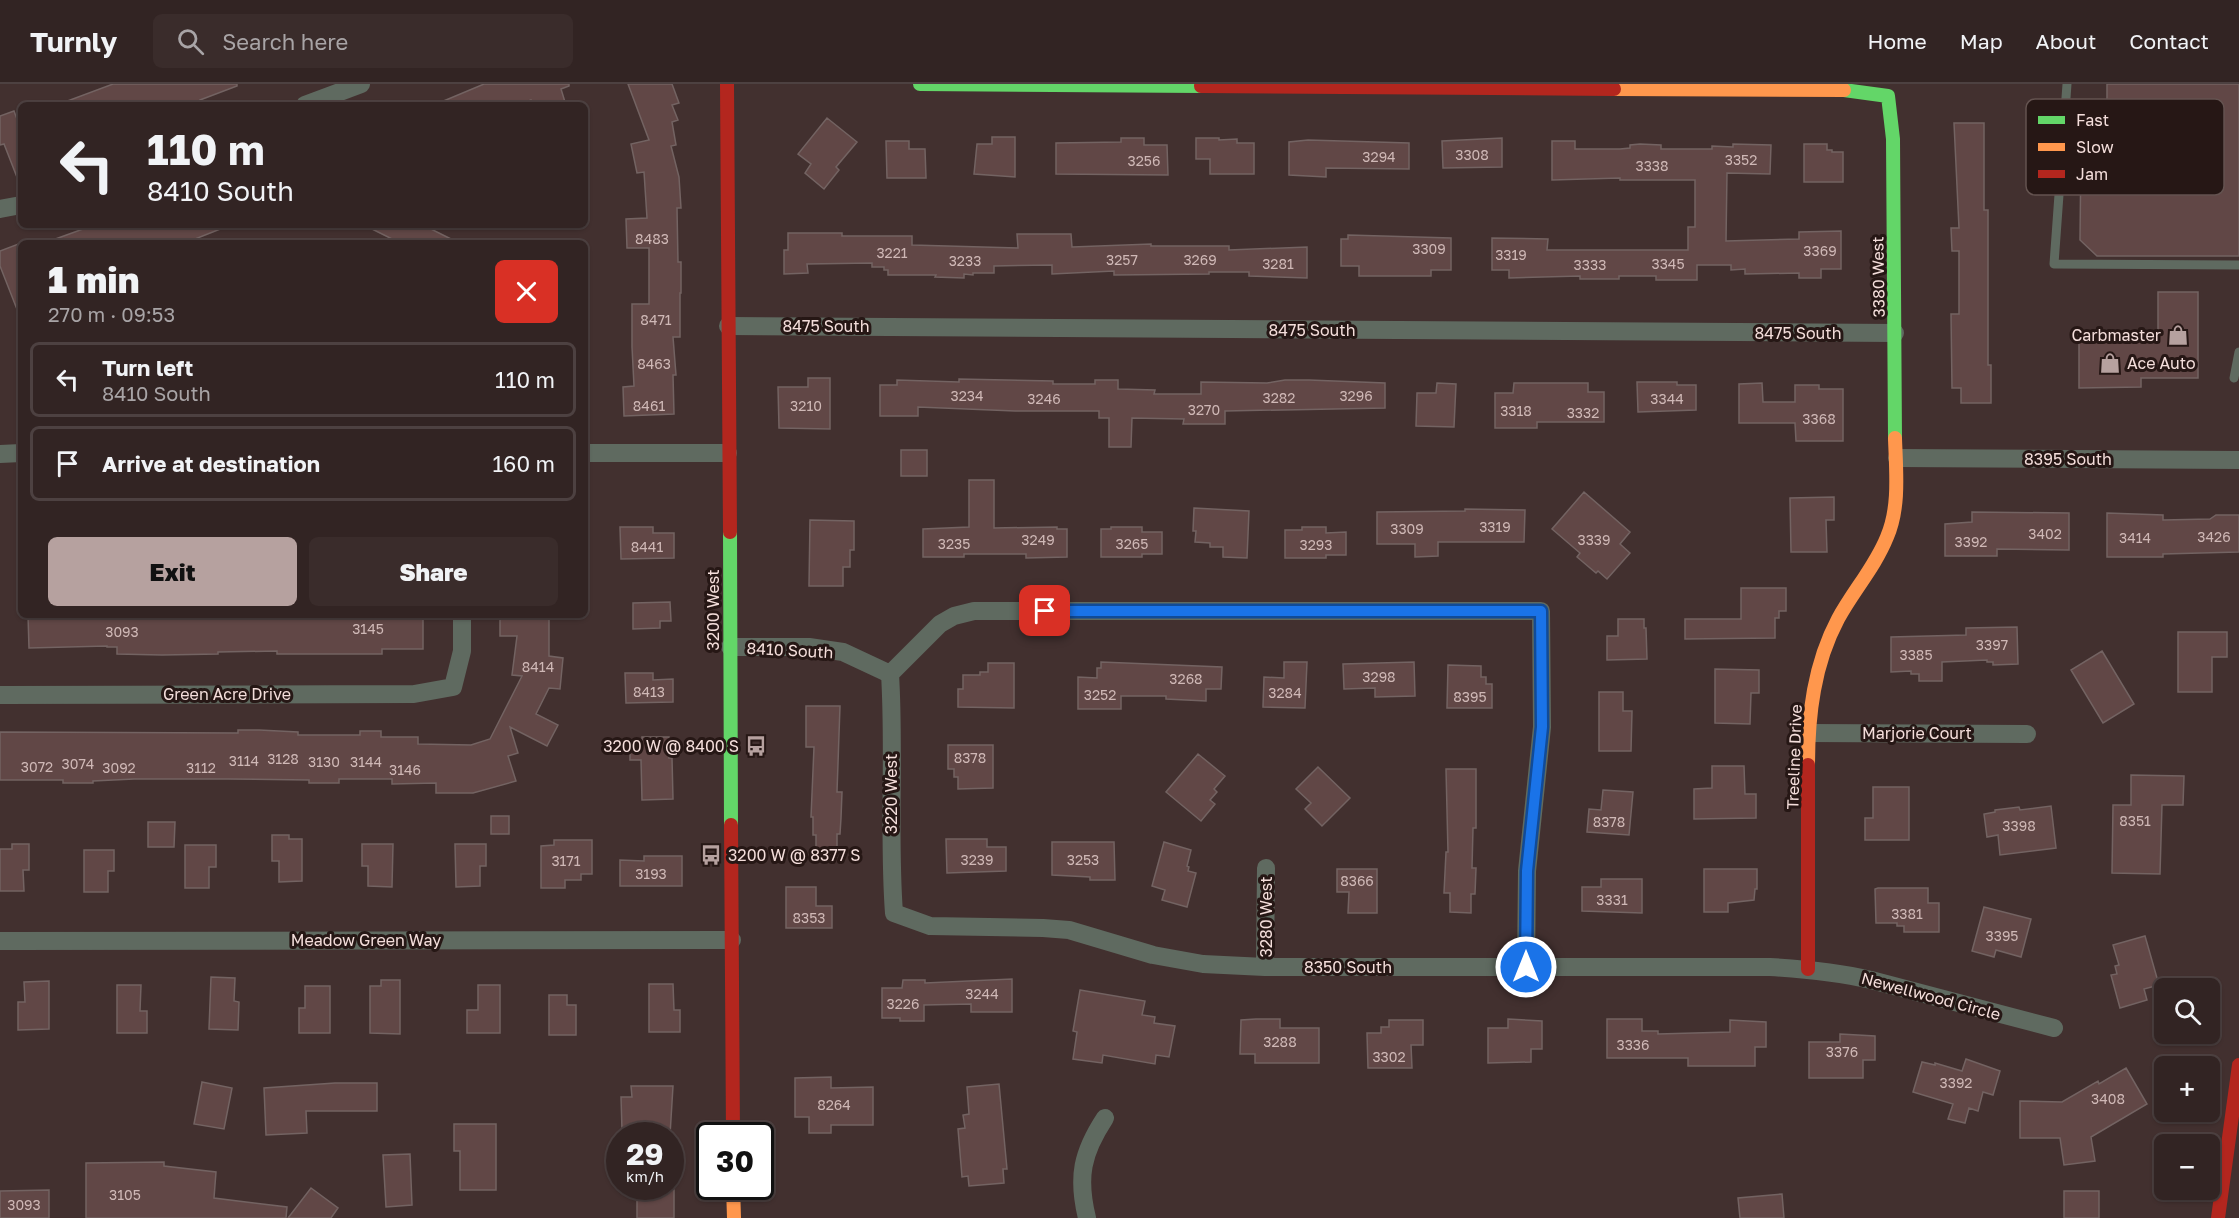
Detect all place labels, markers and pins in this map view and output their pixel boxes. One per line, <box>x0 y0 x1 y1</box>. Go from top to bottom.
shop icon: Carbmaster <box>2166 323 2190 347</box>
place label: Carbmaster <box>2071 325 2161 345</box>
shop icon: Ace Auto <box>2098 351 2122 375</box>
place label: Ace Auto <box>2127 353 2196 373</box>
pin <box>1019 585 1070 636</box>
bus stop icon: 3200 W @ 8400 S <box>744 734 768 758</box>
place label: 3200 W @ 8400 S <box>603 736 739 756</box>
bus stop icon: 3200 W @ 8377 S <box>699 843 723 867</box>
place label: 3200 W @ 8377 S <box>728 845 860 865</box>

